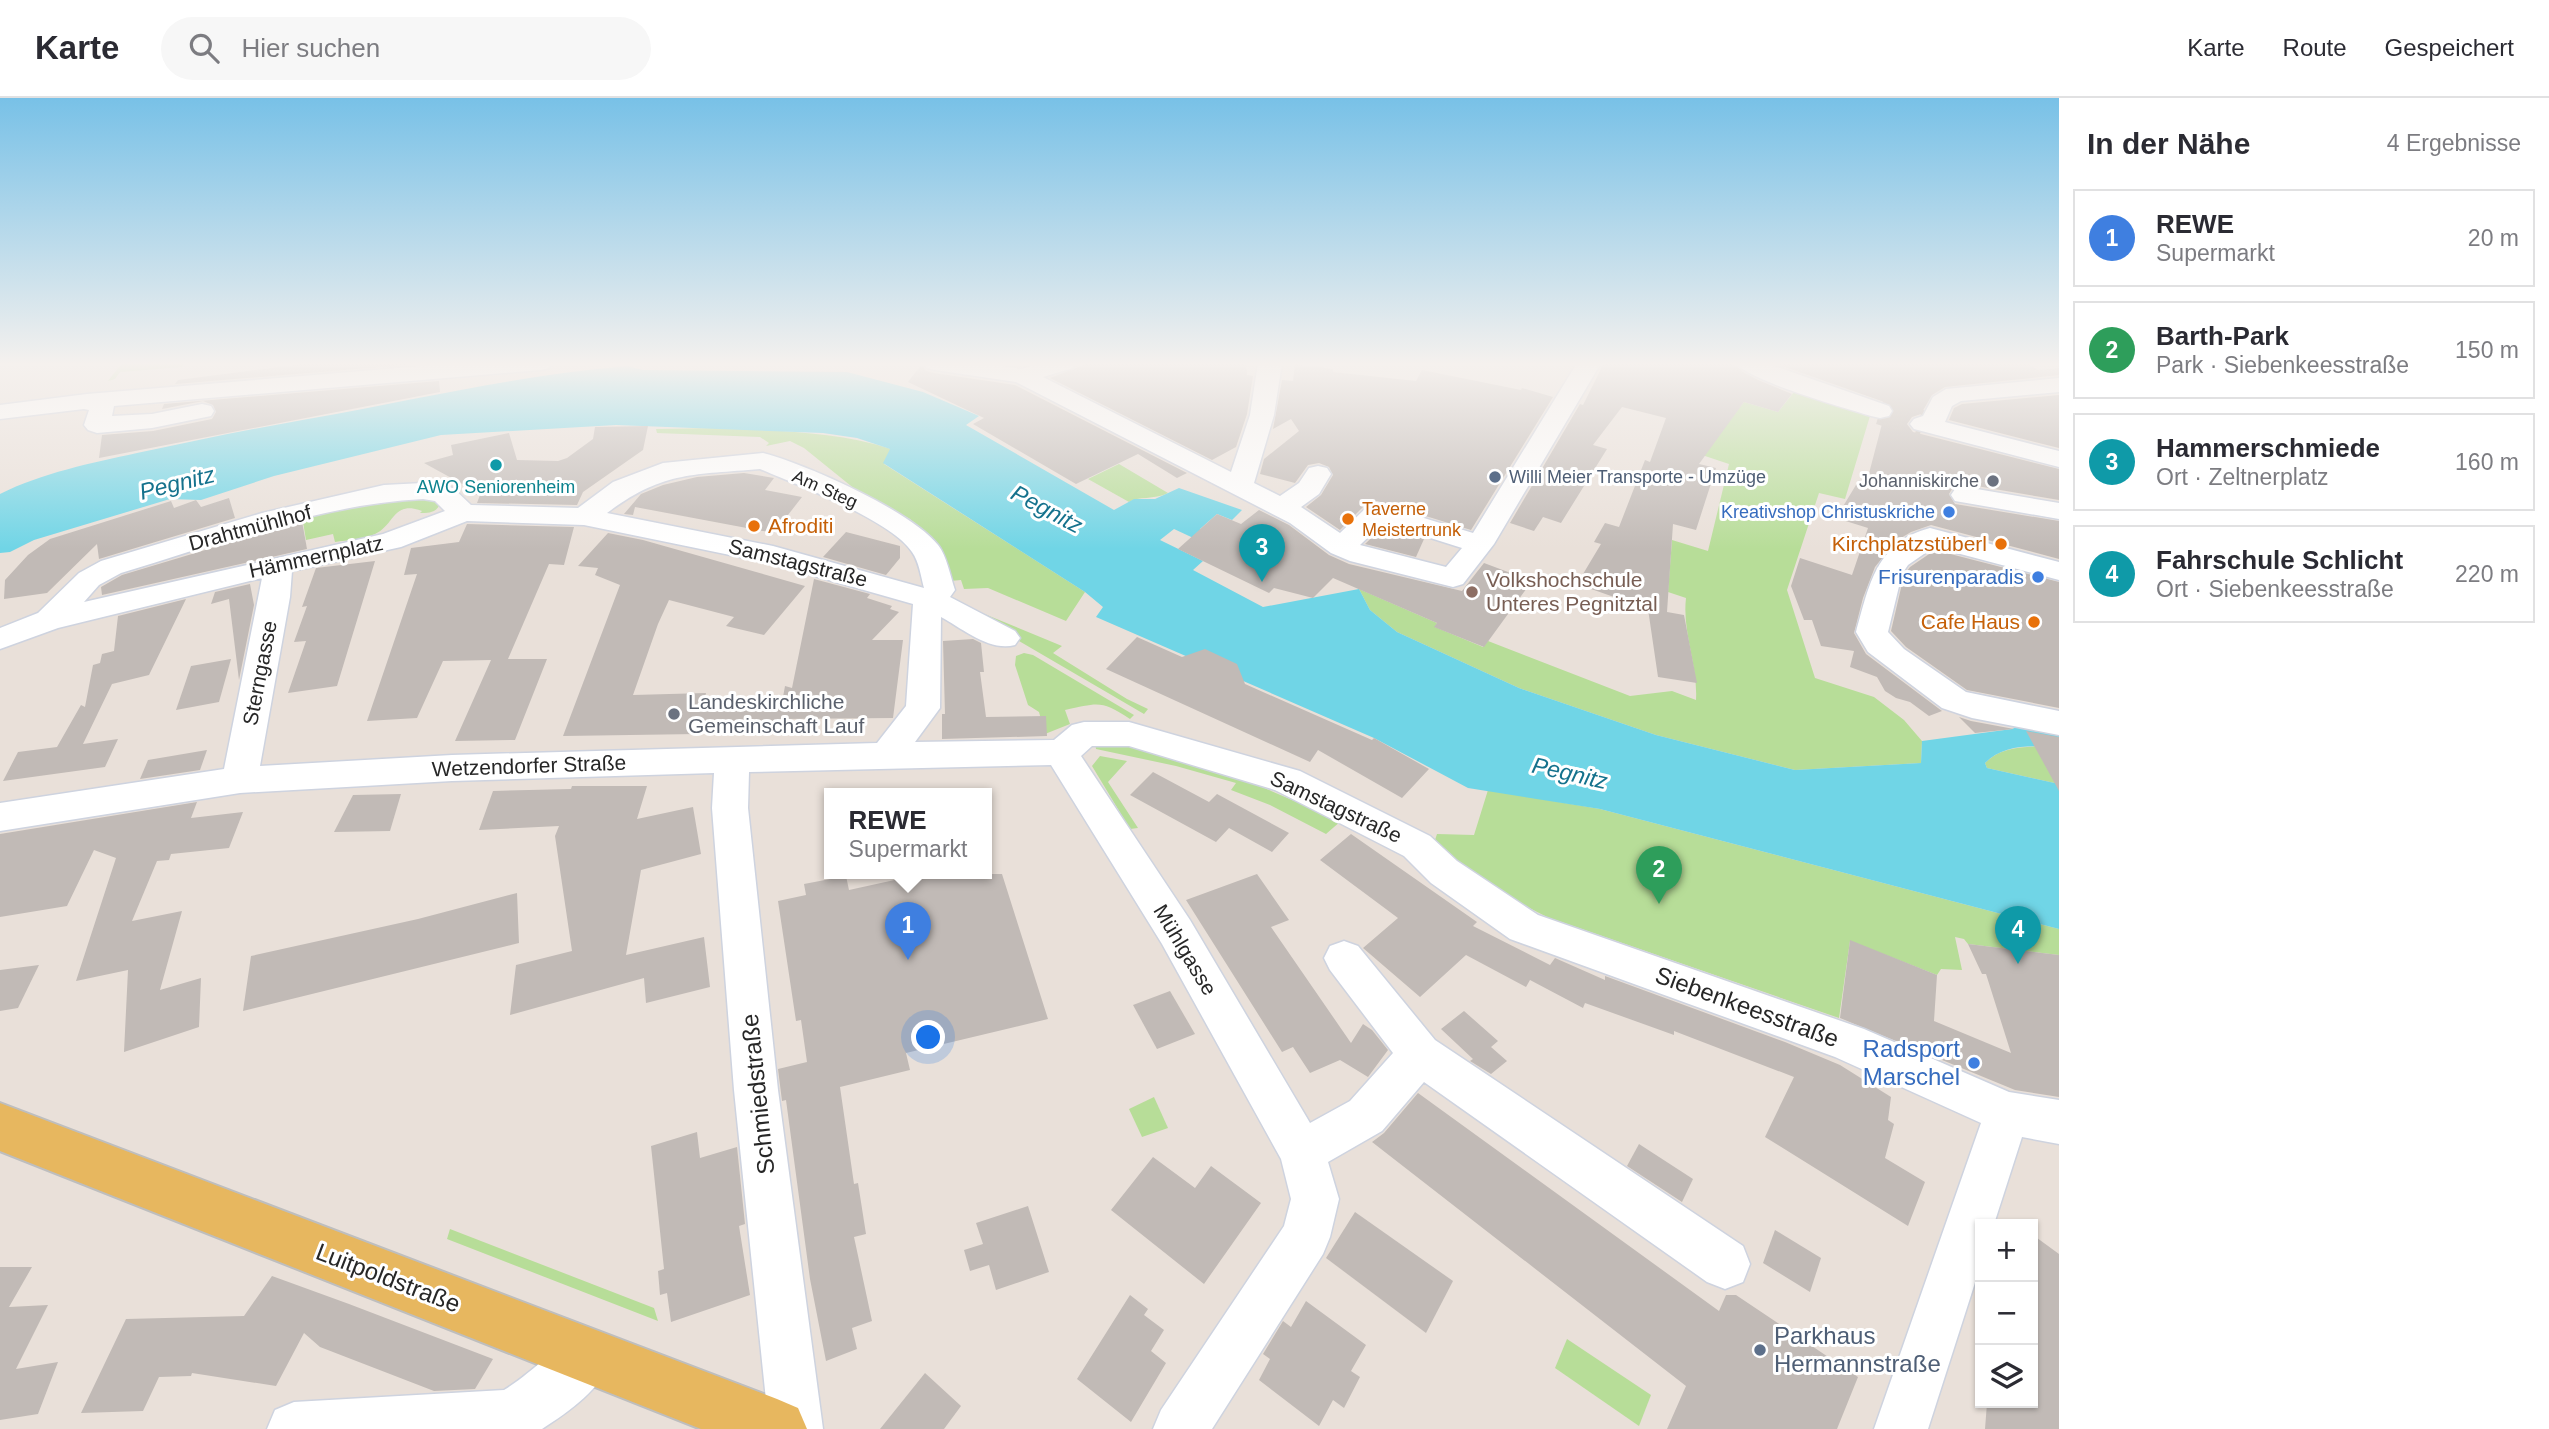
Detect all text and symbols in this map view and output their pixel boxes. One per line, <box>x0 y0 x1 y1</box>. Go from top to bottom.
search box <box>161 17 651 80</box>
text: Karte <box>35 29 119 66</box>
icon: search <box>185 29 223 67</box>
text: Hier suchen <box>241 33 380 63</box>
text: Karte <box>2187 34 2245 61</box>
text: Route <box>2283 34 2347 61</box>
text: Gespeichert <box>2385 34 2514 61</box>
text: In der Nähe <box>2087 127 2250 160</box>
text: 4 Ergebnisse <box>2387 130 2521 156</box>
text: REWE <box>2156 209 2234 239</box>
text: 1 <box>2106 225 2118 251</box>
text: 20 m <box>2468 225 2519 251</box>
text: Supermarkt <box>2156 240 2275 266</box>
text: Barth-Park <box>2156 321 2289 351</box>
text: 2 <box>2106 337 2118 363</box>
text: 150 m <box>2455 337 2519 363</box>
text: Park · Siebenkeesstraße <box>2156 352 2409 378</box>
text: Hammerschmiede <box>2156 433 2380 463</box>
text: 3 <box>2106 449 2118 475</box>
text: 160 m <box>2455 449 2519 475</box>
marker: AWO Seniorenheim <box>488 457 504 473</box>
water label: Pegnitz <box>137 461 218 505</box>
text: Ort · Zeltnerplatz <box>2156 464 2329 490</box>
street label: Am Steg <box>789 466 861 512</box>
place label: Willi Meier Transporte - Umzüge <box>1509 467 1766 487</box>
marker: Willi Meier Transporte - Umzüge <box>1487 469 1503 485</box>
place label: Johanniskirche <box>1859 471 1979 491</box>
marker: Johanniskirche <box>1985 473 2001 489</box>
place label: AWO Seniorenheim <box>417 477 575 497</box>
water label: Pegnitz <box>1007 480 1087 539</box>
place label: Taverne Meistertrunk <box>1362 499 1462 540</box>
street label: Drahtmühlhof <box>186 500 314 555</box>
place label: Kreativshop Christuskriche <box>1721 502 1935 522</box>
marker: Kreativshop Christuskriche <box>1941 504 1957 520</box>
marker: Taverne Meistertrunk <box>1340 511 1356 527</box>
place label: Afroditi <box>768 514 833 537</box>
marker: Afroditi <box>746 518 762 534</box>
pin: 3 <box>1239 524 1285 582</box>
street label: Hämmernplatz <box>247 531 385 582</box>
place label: Kirchplatzstüberl <box>1832 532 1987 555</box>
street label: Samstagstraße <box>726 534 870 591</box>
marker: Kirchplatzstüberl <box>1993 536 2009 552</box>
text: Fahrschule Schlicht <box>2156 545 2403 575</box>
text: 4 <box>2106 561 2118 587</box>
text: 220 m <box>2455 561 2519 587</box>
place label: Frisurenparadis <box>1878 565 2024 588</box>
place label: Volkshochschule Unteres Pegnitztal <box>1486 568 1658 615</box>
marker: Frisurenparadis <box>2030 569 2046 585</box>
text: Ort · Siebenkeesstraße <box>2156 576 2394 602</box>
marker: Volkshochschule Unteres Pegnitztal <box>1464 584 1480 600</box>
place label: Cafe Haus <box>1921 610 2020 633</box>
marker: Cafe Haus <box>2026 614 2042 630</box>
street label: Sterngasse <box>238 619 281 727</box>
place label: Landeskirchliche Gemeinschaft Lauf <box>688 690 864 737</box>
marker: Landeskirchliche Gemeinschaft Lauf <box>666 706 682 722</box>
street label: Wetzendorfer Straße <box>431 751 627 780</box>
water label: Pegnitz <box>1530 752 1611 794</box>
street label: Samstagstraße <box>1267 766 1406 847</box>
popup <box>824 788 992 879</box>
text: REWE <box>849 805 927 835</box>
text: Supermarkt <box>849 836 967 862</box>
pin: 2 <box>1636 846 1682 904</box>
street label: Mühlgasse <box>1149 900 1221 999</box>
pin: 1 <box>885 902 931 960</box>
pin: 4 <box>1995 906 2041 964</box>
street label: Siebenkeesstraße <box>1652 961 1843 1052</box>
street label: Schmiedstraße <box>736 1012 779 1176</box>
your location <box>911 1020 945 1054</box>
place label: Radsport Marschel <box>1863 1035 1960 1090</box>
marker: Radsport Marschel <box>1966 1055 1982 1071</box>
map controls <box>1975 1219 2038 1408</box>
button: + <box>1975 1219 2038 1282</box>
street label: Luitpoldstraße <box>312 1238 464 1317</box>
button: − <box>1975 1282 2038 1345</box>
place label: Parkhaus Hermannstraße <box>1774 1322 1941 1377</box>
marker: Parkhaus Hermannstraße <box>1752 1342 1768 1358</box>
button: layers <box>1975 1345 2038 1408</box>

